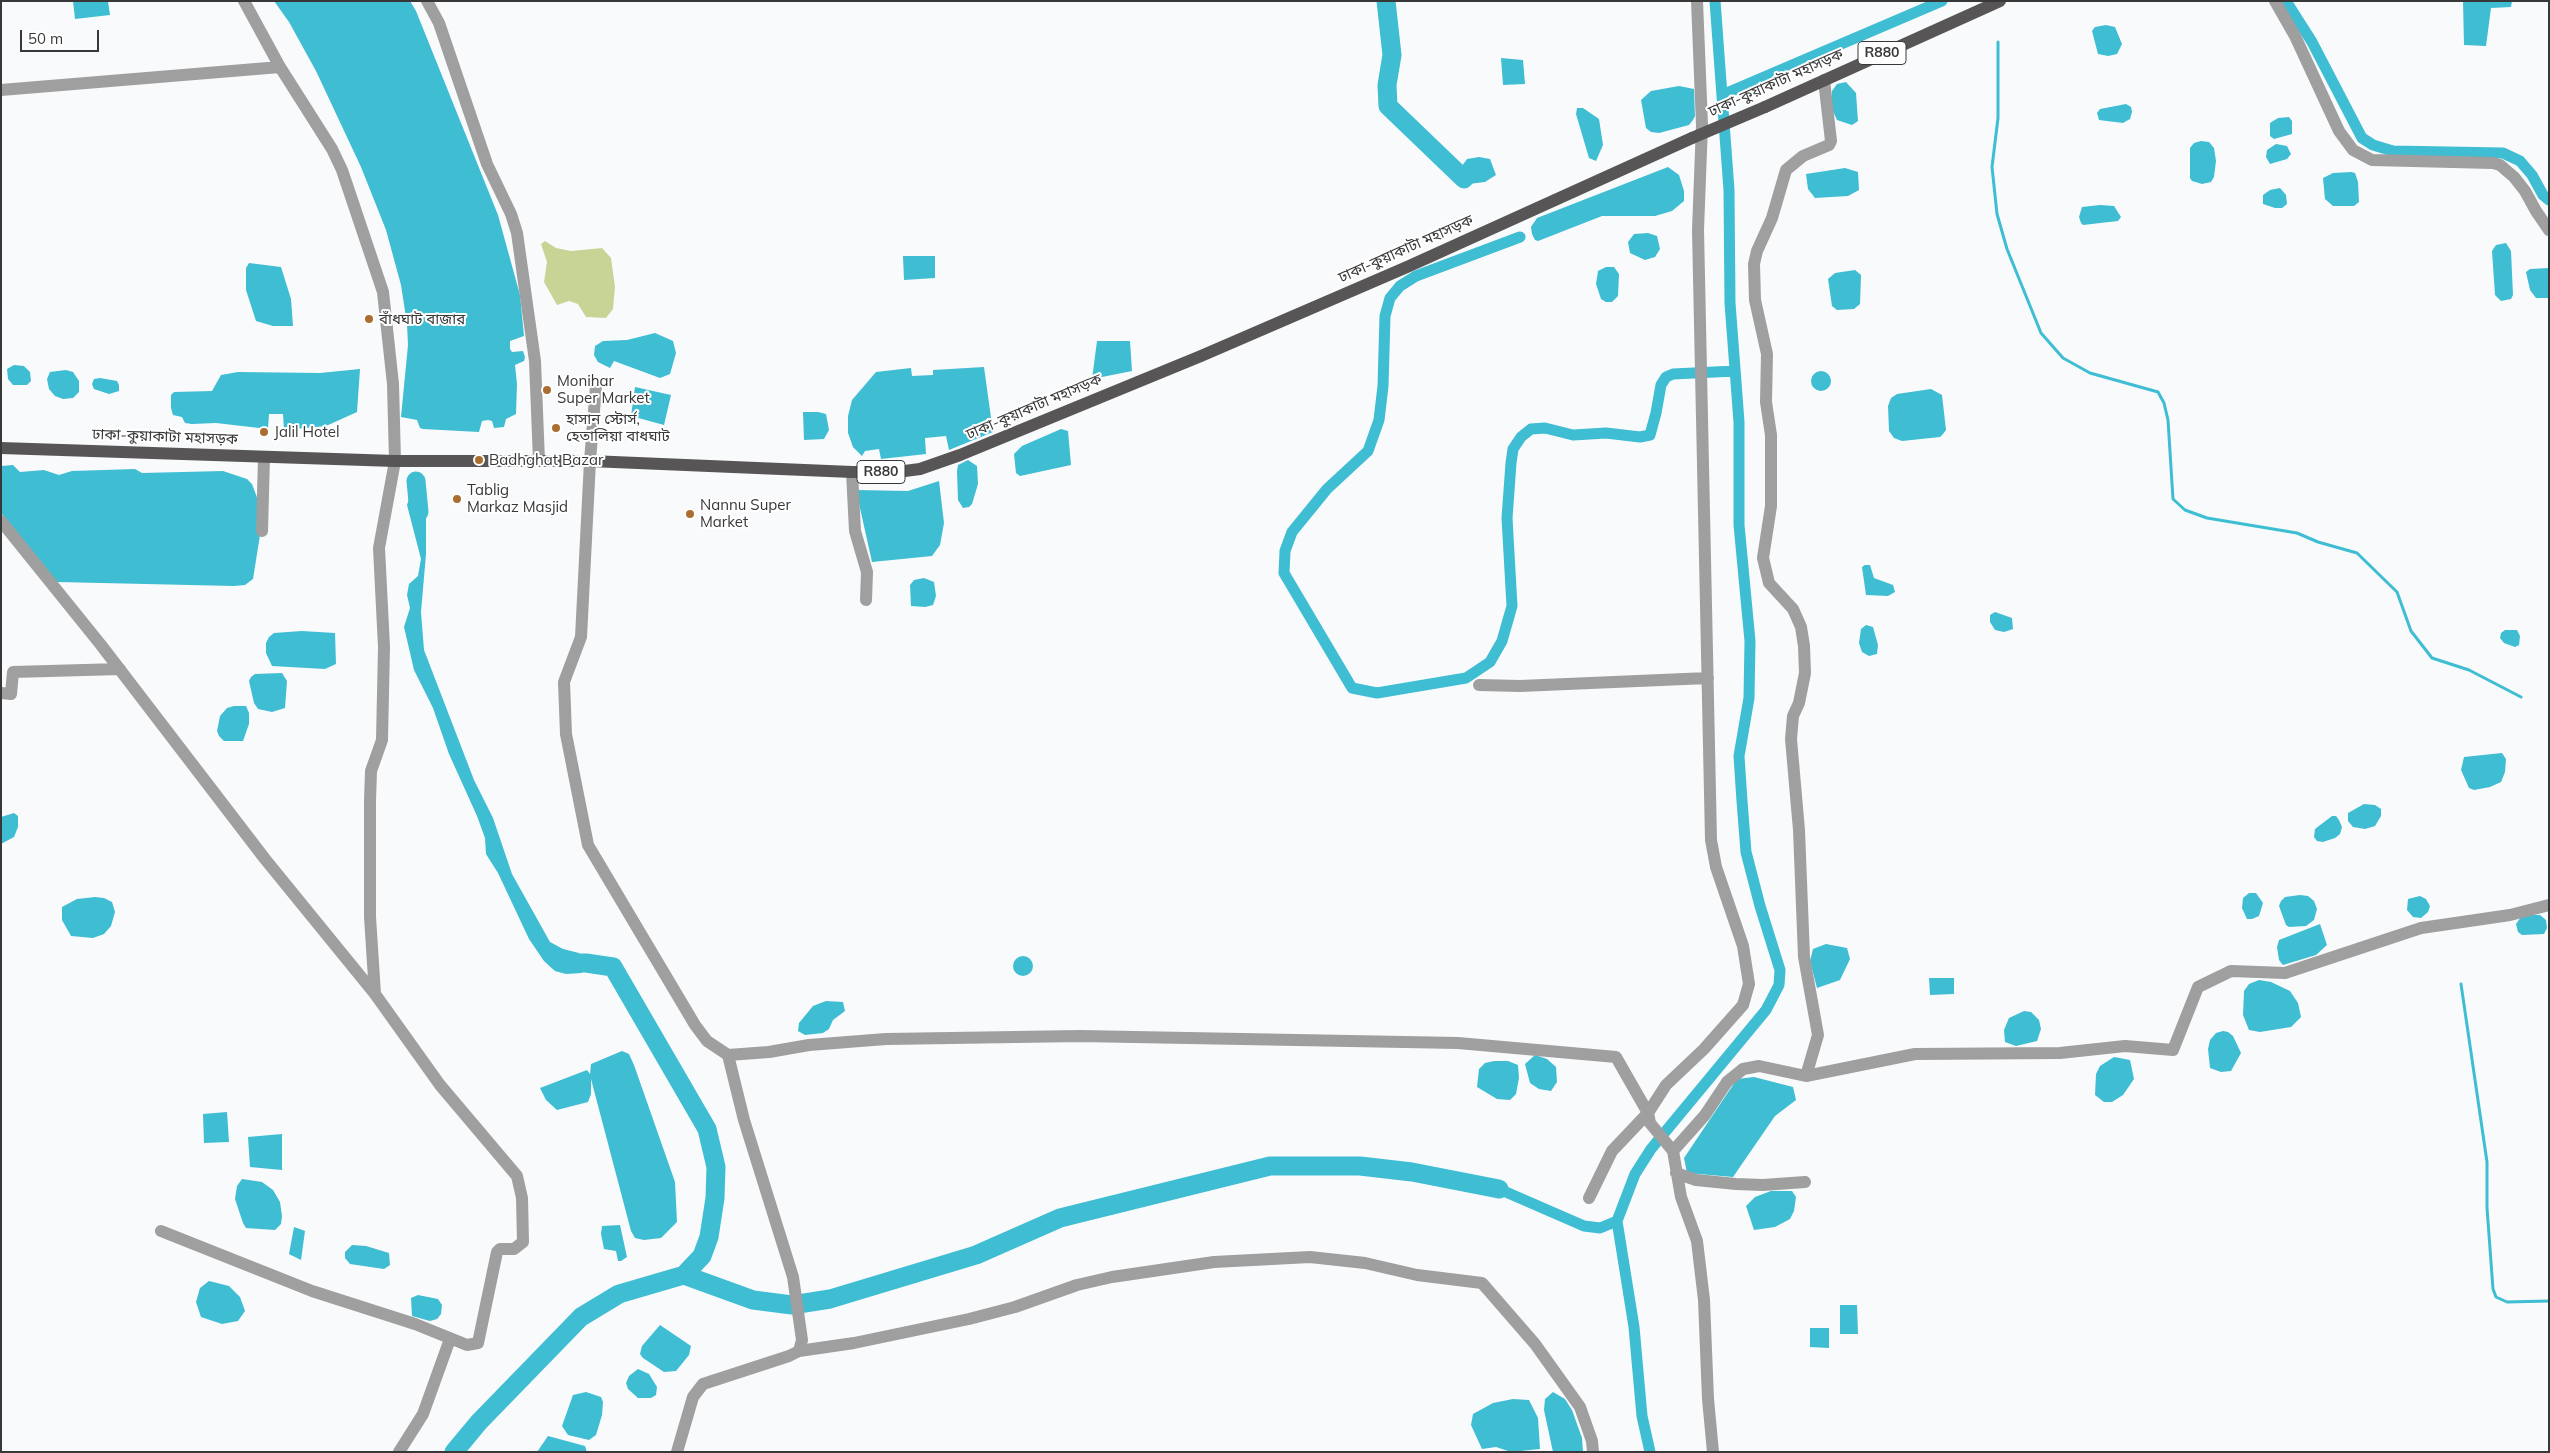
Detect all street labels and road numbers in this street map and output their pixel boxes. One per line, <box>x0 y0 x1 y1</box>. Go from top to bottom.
road number: R880 <box>1858 42 1906 64</box>
street label: ঢাকা-কুয়াকাটা মহাসড়ক <box>1706 45 1846 121</box>
street label: ঢাকা-কুয়াকাটা মহাসড়ক <box>1336 211 1476 287</box>
street label: ঢাকা-কুয়াকাটা মহাসড়ক <box>963 370 1105 444</box>
street label: ঢাকা-কুয়াকাটা মহাসড়ক <box>92 425 238 449</box>
road number: R880 <box>857 461 905 484</box>

